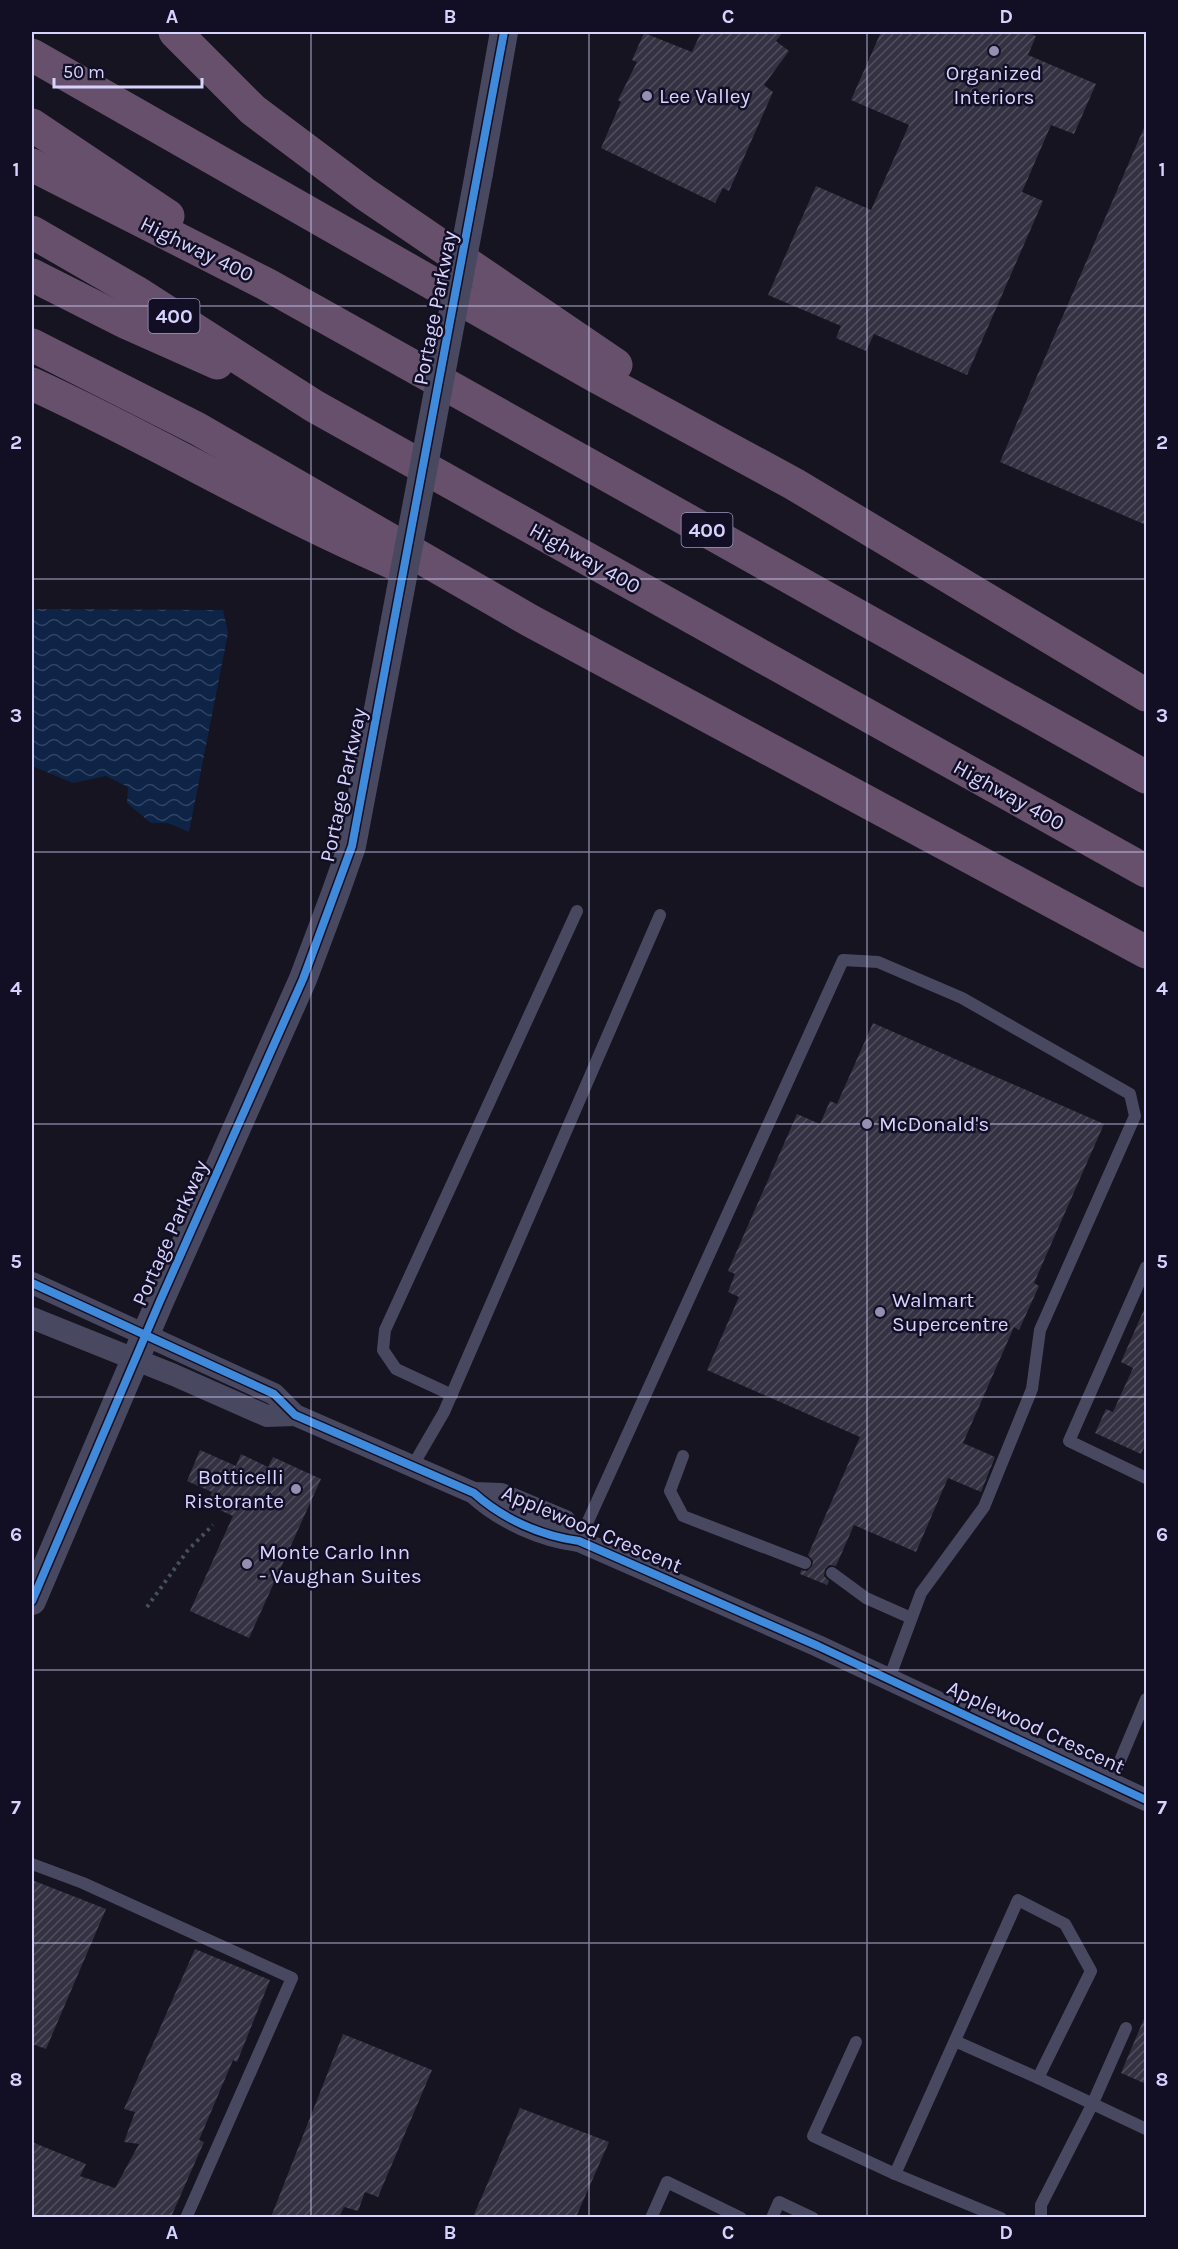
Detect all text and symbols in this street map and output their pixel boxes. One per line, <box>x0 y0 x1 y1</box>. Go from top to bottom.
text: A <box>166 5 179 28</box>
text: B <box>444 5 456 28</box>
text: C <box>722 5 734 28</box>
text: D <box>999 5 1013 28</box>
marker: Organized Interiors <box>987 44 1001 58</box>
scale bar <box>54 51 202 89</box>
text: 50 m <box>63 61 105 83</box>
place label: Organized Interiors <box>946 61 1042 109</box>
place label: Lee Valley <box>659 84 751 108</box>
marker: Lee Valley <box>640 89 654 103</box>
text: 1 <box>12 158 20 181</box>
text: 1 <box>1158 158 1166 181</box>
street label: Highway 400 <box>136 211 258 287</box>
street label: Portage Parkway <box>408 228 462 387</box>
road number: 400 <box>148 299 200 333</box>
text: 2 <box>10 431 22 454</box>
text: 2 <box>1156 431 1168 454</box>
road number: 400 <box>682 513 732 547</box>
street label: Highway 400 <box>525 518 645 598</box>
text: 3 <box>10 704 22 727</box>
text: 3 <box>1156 704 1168 727</box>
street label: Portage Parkway <box>315 706 371 864</box>
street label: Highway 400 <box>949 755 1069 835</box>
text: 4 <box>10 977 22 1000</box>
text: 4 <box>1156 977 1168 1000</box>
place label: McDonald's <box>879 1112 989 1136</box>
marker: McDonald's <box>860 1117 874 1131</box>
street label: Portage Parkway <box>127 1156 213 1310</box>
text: 5 <box>10 1250 22 1273</box>
text: 5 <box>1156 1250 1168 1273</box>
place label: Walmart Supercentre <box>892 1288 1009 1336</box>
marker: Walmart Supercentre <box>873 1305 887 1319</box>
place label: Botticelli Ristorante <box>184 1465 284 1513</box>
street label: Applewood Crescent <box>498 1480 686 1578</box>
marker: Botticelli Ristorante <box>289 1482 303 1496</box>
text: 6 <box>10 1523 22 1546</box>
text: 6 <box>1156 1523 1168 1546</box>
place label: Monte Carlo Inn - Vaughan Suites <box>259 1540 422 1588</box>
marker: Monte Carlo Inn - Vaughan Suites <box>240 1557 254 1571</box>
street label: Applewood Crescent <box>943 1675 1129 1779</box>
text: 7 <box>11 1796 21 1819</box>
text: 7 <box>1157 1796 1167 1819</box>
text: 8 <box>10 2068 22 2091</box>
text: 8 <box>1156 2068 1168 2091</box>
text: A <box>166 2221 179 2244</box>
text: B <box>444 2221 456 2244</box>
text: C <box>722 2221 734 2244</box>
text: D <box>999 2221 1013 2244</box>

